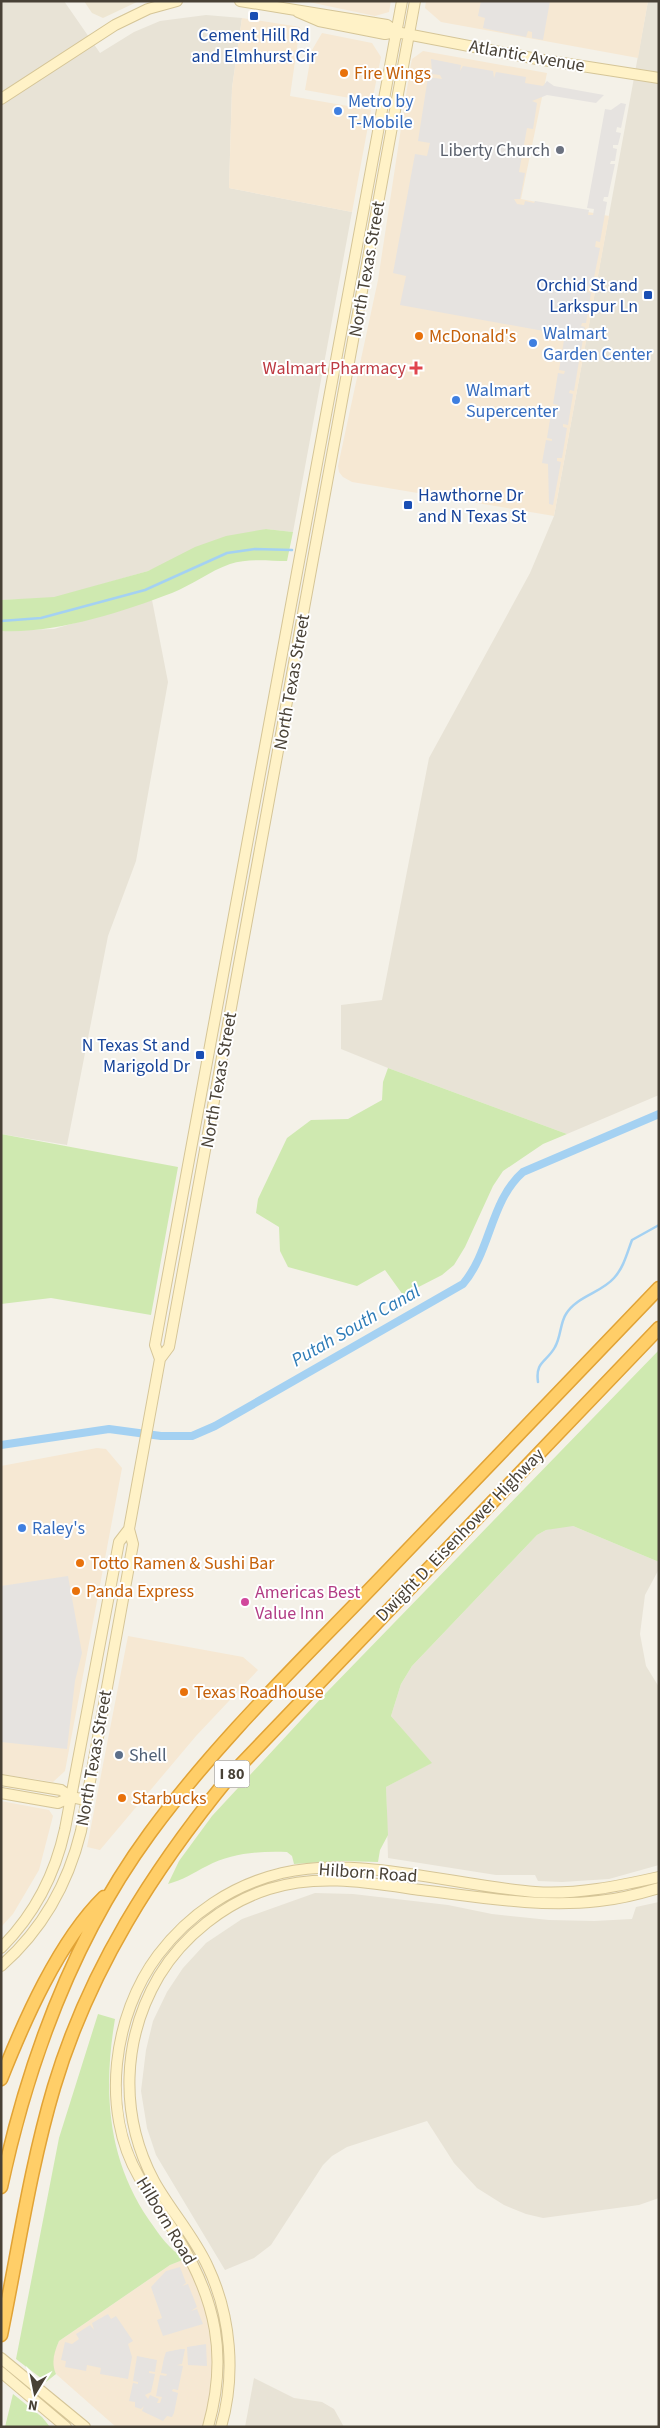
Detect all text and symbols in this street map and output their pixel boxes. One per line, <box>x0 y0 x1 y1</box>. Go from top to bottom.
marker: Cement Hill Rd and Elmhurst Cir <box>248 10 260 22</box>
place label: Cement Hill Rd and Elmhurst Cir <box>191 23 317 69</box>
street label: Atlantic Avenue <box>467 34 587 78</box>
place label: Fire Wings <box>354 61 431 86</box>
marker: Fire Wings <box>338 67 350 79</box>
place label: Metro by T-Mobile <box>348 89 414 135</box>
marker: Metro by T-Mobile <box>332 105 344 117</box>
place label: Liberty Church <box>440 138 550 163</box>
marker: Liberty Church <box>554 144 566 156</box>
street label: North Texas Street <box>343 199 391 339</box>
place label: Orchid St and Larkspur Ln <box>536 273 638 319</box>
marker: Orchid St and Larkspur Ln <box>642 289 654 301</box>
place label: Walmart Garden Center <box>543 321 652 367</box>
place label: McDonald's <box>429 324 516 349</box>
marker: McDonald's <box>413 330 425 342</box>
marker: Walmart Garden Center <box>527 337 539 349</box>
place label: Walmart Pharmacy <box>263 356 407 381</box>
marker: Walmart Pharmacy <box>410 362 422 374</box>
place label: Walmart Supercenter <box>466 378 559 424</box>
marker: Walmart Supercenter <box>450 394 462 406</box>
place label: Hawthorne Dr and N Texas St <box>418 483 526 529</box>
marker: Hawthorne Dr and N Texas St <box>402 499 414 511</box>
street label: North Texas Street <box>268 612 316 752</box>
street label: North Texas Street <box>195 1010 243 1150</box>
place label: N Texas St and Marigold Dr <box>82 1033 191 1079</box>
marker: N Texas St and Marigold Dr <box>194 1049 206 1061</box>
water label: Putah South Canal <box>286 1278 426 1374</box>
street label: Dwight D. Eisenhower Highway <box>370 1442 550 1627</box>
place label: Raley's <box>32 1516 85 1541</box>
marker: Raley's <box>16 1522 28 1534</box>
place label: Totto Ramen & Sushi Bar <box>90 1551 275 1576</box>
marker: Totto Ramen & Sushi Bar <box>74 1557 86 1569</box>
place label: Panda Express <box>86 1579 194 1604</box>
place label: Americas Best Value Inn <box>255 1580 360 1626</box>
marker: Panda Express <box>70 1585 82 1597</box>
marker: Americas Best Value Inn <box>239 1596 251 1608</box>
place label: Texas Roadhouse <box>194 1680 324 1705</box>
marker: Texas Roadhouse <box>178 1686 190 1698</box>
street label: North Texas Street <box>70 1688 118 1828</box>
place label: Shell <box>129 1743 167 1768</box>
marker: Shell <box>113 1749 125 1761</box>
road number: I 80 <box>214 1760 250 1788</box>
place label: Starbucks <box>132 1786 207 1811</box>
marker: Starbucks <box>116 1792 128 1804</box>
street label: Hilborn Road <box>318 1857 418 1889</box>
street label: Hilborn Road <box>130 2172 202 2270</box>
north arrow <box>10 2368 60 2418</box>
text: N <box>27 2394 39 2415</box>

